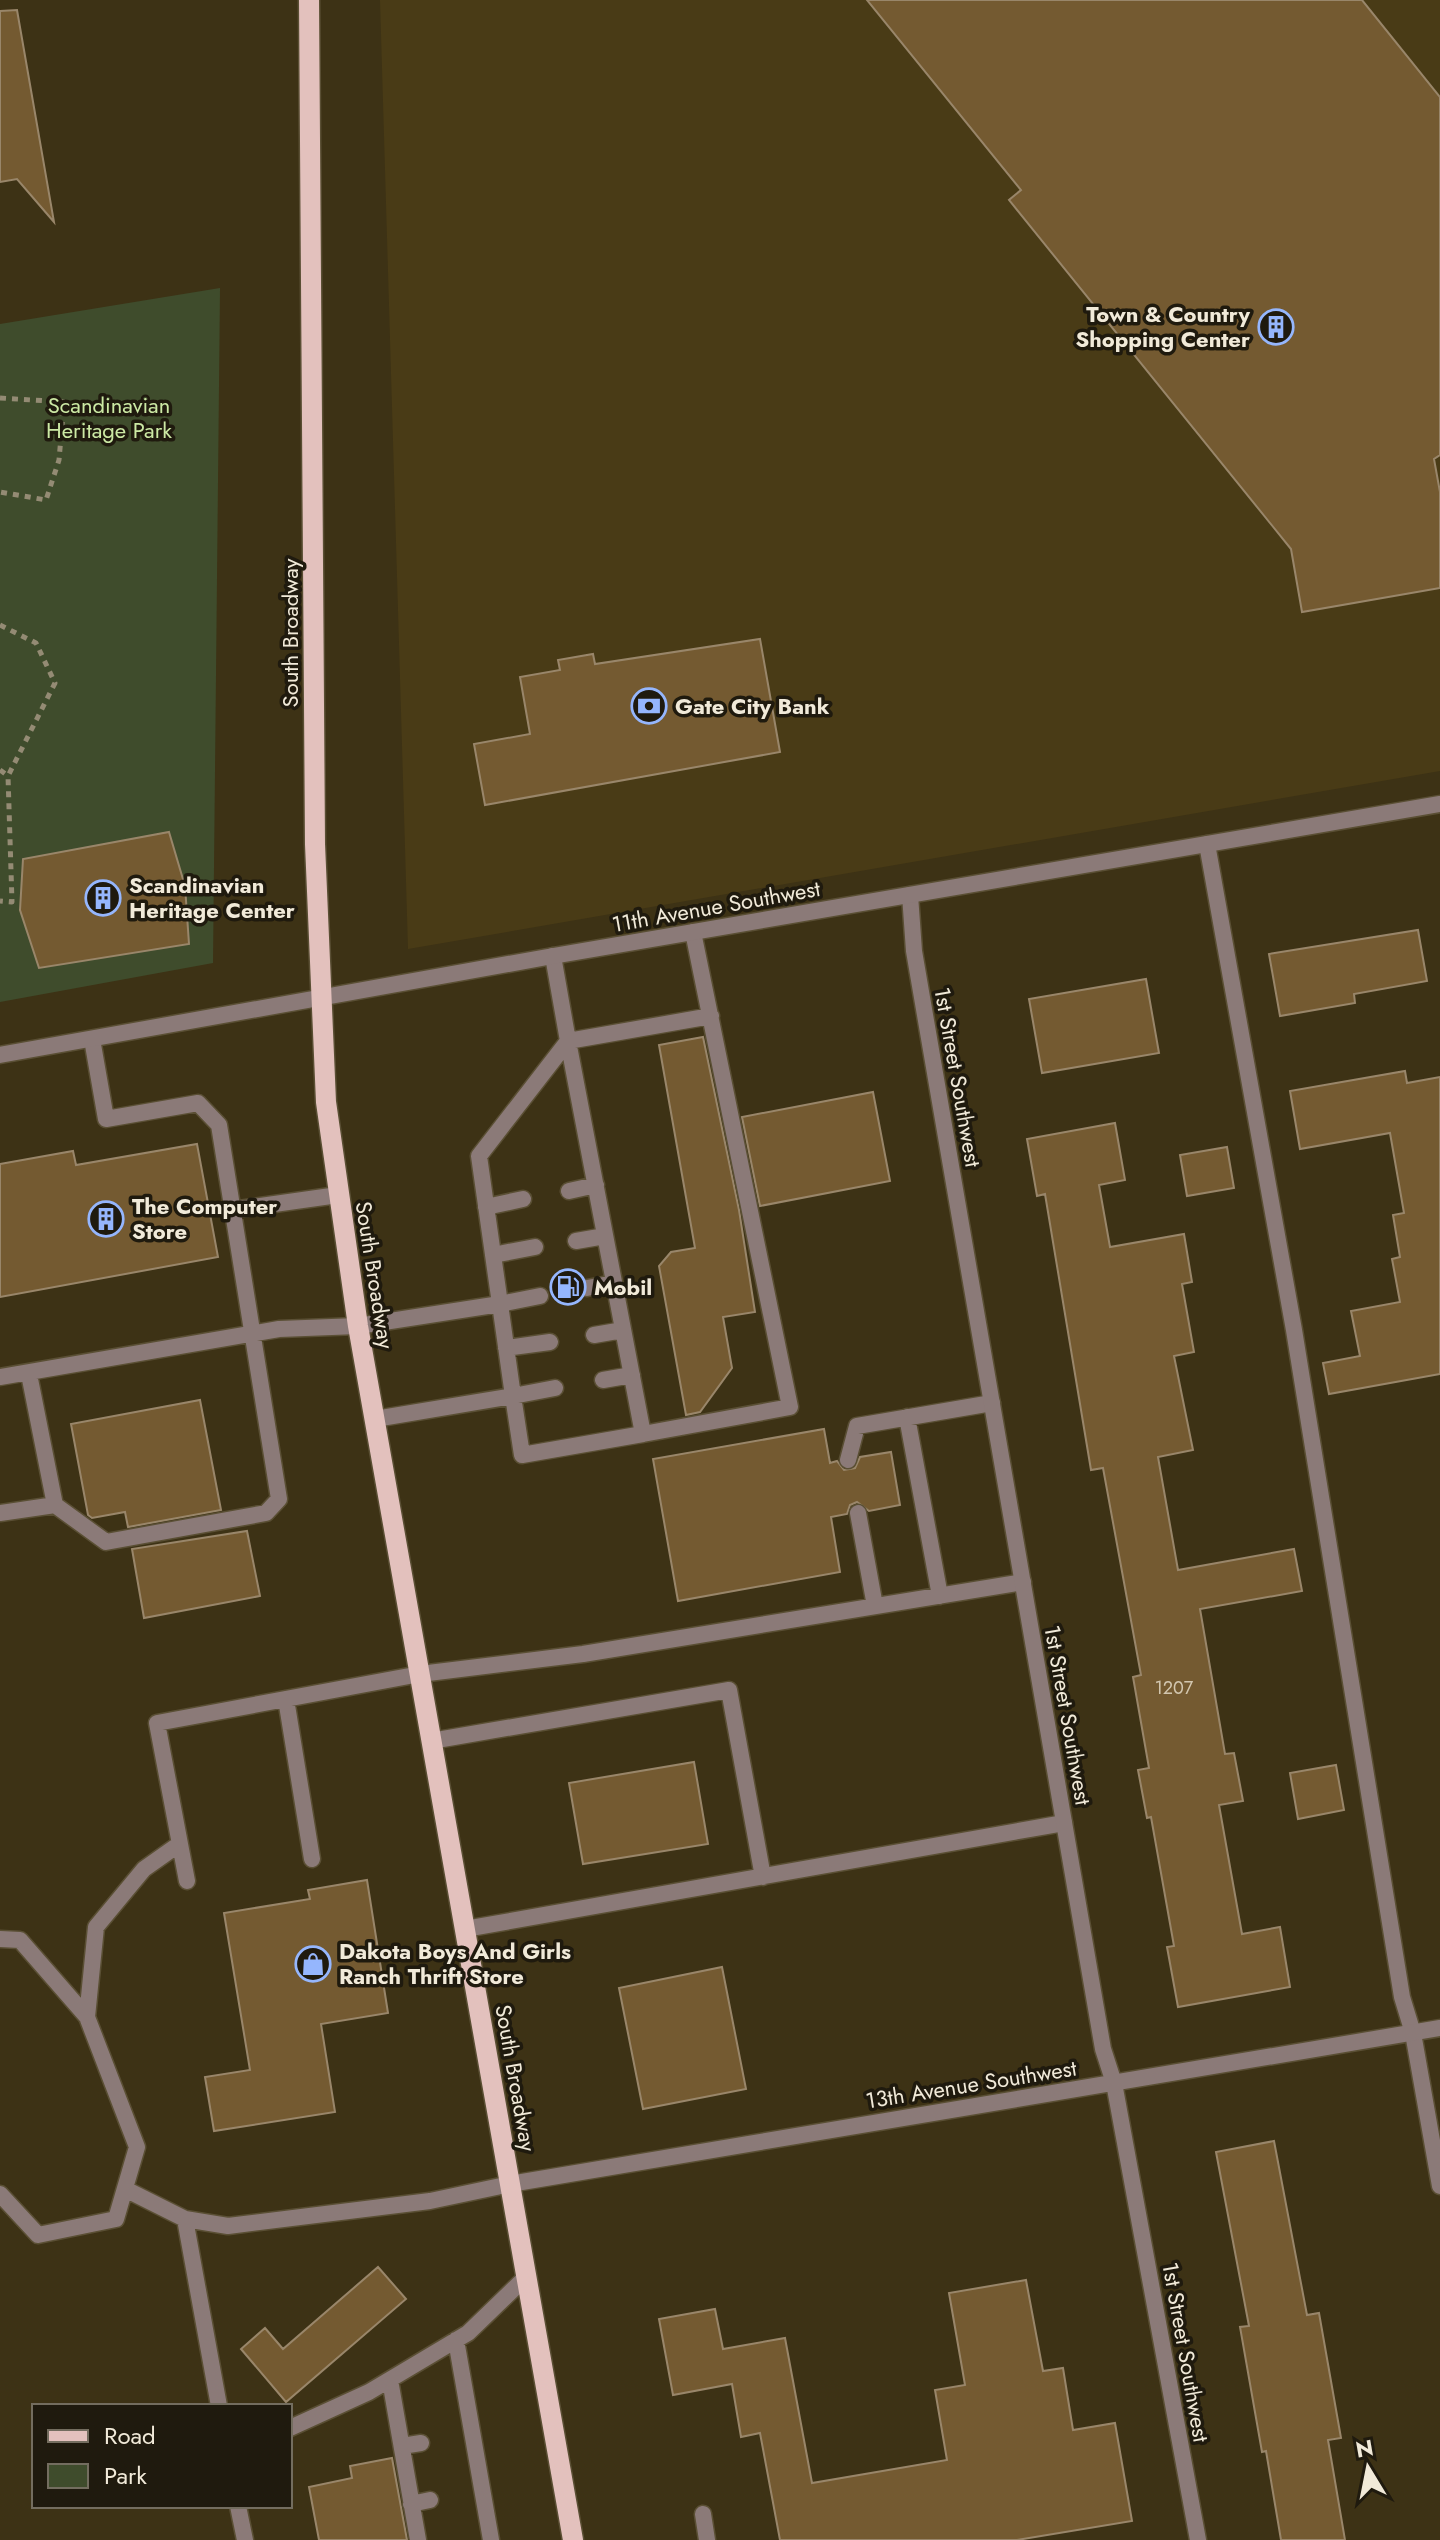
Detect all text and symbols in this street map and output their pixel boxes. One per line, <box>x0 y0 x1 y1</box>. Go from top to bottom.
place label: Town & Country Shopping Center <box>1076 298 1251 355</box>
building icon: Town & Country Shopping Center <box>1257 308 1295 346</box>
park label: Scandinavian Heritage Park <box>46 389 172 446</box>
street label: South Broadway <box>274 558 306 707</box>
bank icon: Gate City Bank <box>630 687 668 725</box>
place label: Gate City Bank <box>675 690 830 722</box>
place label: Scandinavian Heritage Center <box>129 869 295 926</box>
street label: 11th Avenue Southwest <box>609 872 823 940</box>
building icon: Scandinavian Heritage Center <box>84 879 122 917</box>
street label: 1st Street Southwest <box>926 985 990 1170</box>
place label: The Computer Store <box>132 1190 277 1247</box>
street label: South Broadway <box>348 1199 402 1351</box>
building icon: The Computer Store <box>87 1200 125 1238</box>
fuel station icon: Mobil <box>549 1268 587 1306</box>
place label: Mobil <box>594 1271 652 1303</box>
street label: 1st Street Southwest <box>1036 1623 1100 1808</box>
house number: 1207 <box>1155 1675 1194 1701</box>
place label: Dakota Boys And Girls Ranch Thrift Store <box>339 1935 571 1992</box>
shop icon: Dakota Boys And Girls Ranch Thrift Store <box>294 1945 332 1983</box>
street label: South Broadway <box>487 2002 545 2154</box>
street label: 13th Avenue Southwest <box>863 2051 1079 2116</box>
street label: 1st Street Southwest <box>1154 2260 1218 2445</box>
legend <box>32 2404 292 2508</box>
text: Road <box>104 2418 156 2453</box>
north arrow <box>1328 2428 1408 2508</box>
text: N <box>1353 2431 1376 2466</box>
text: Park <box>104 2458 147 2493</box>

